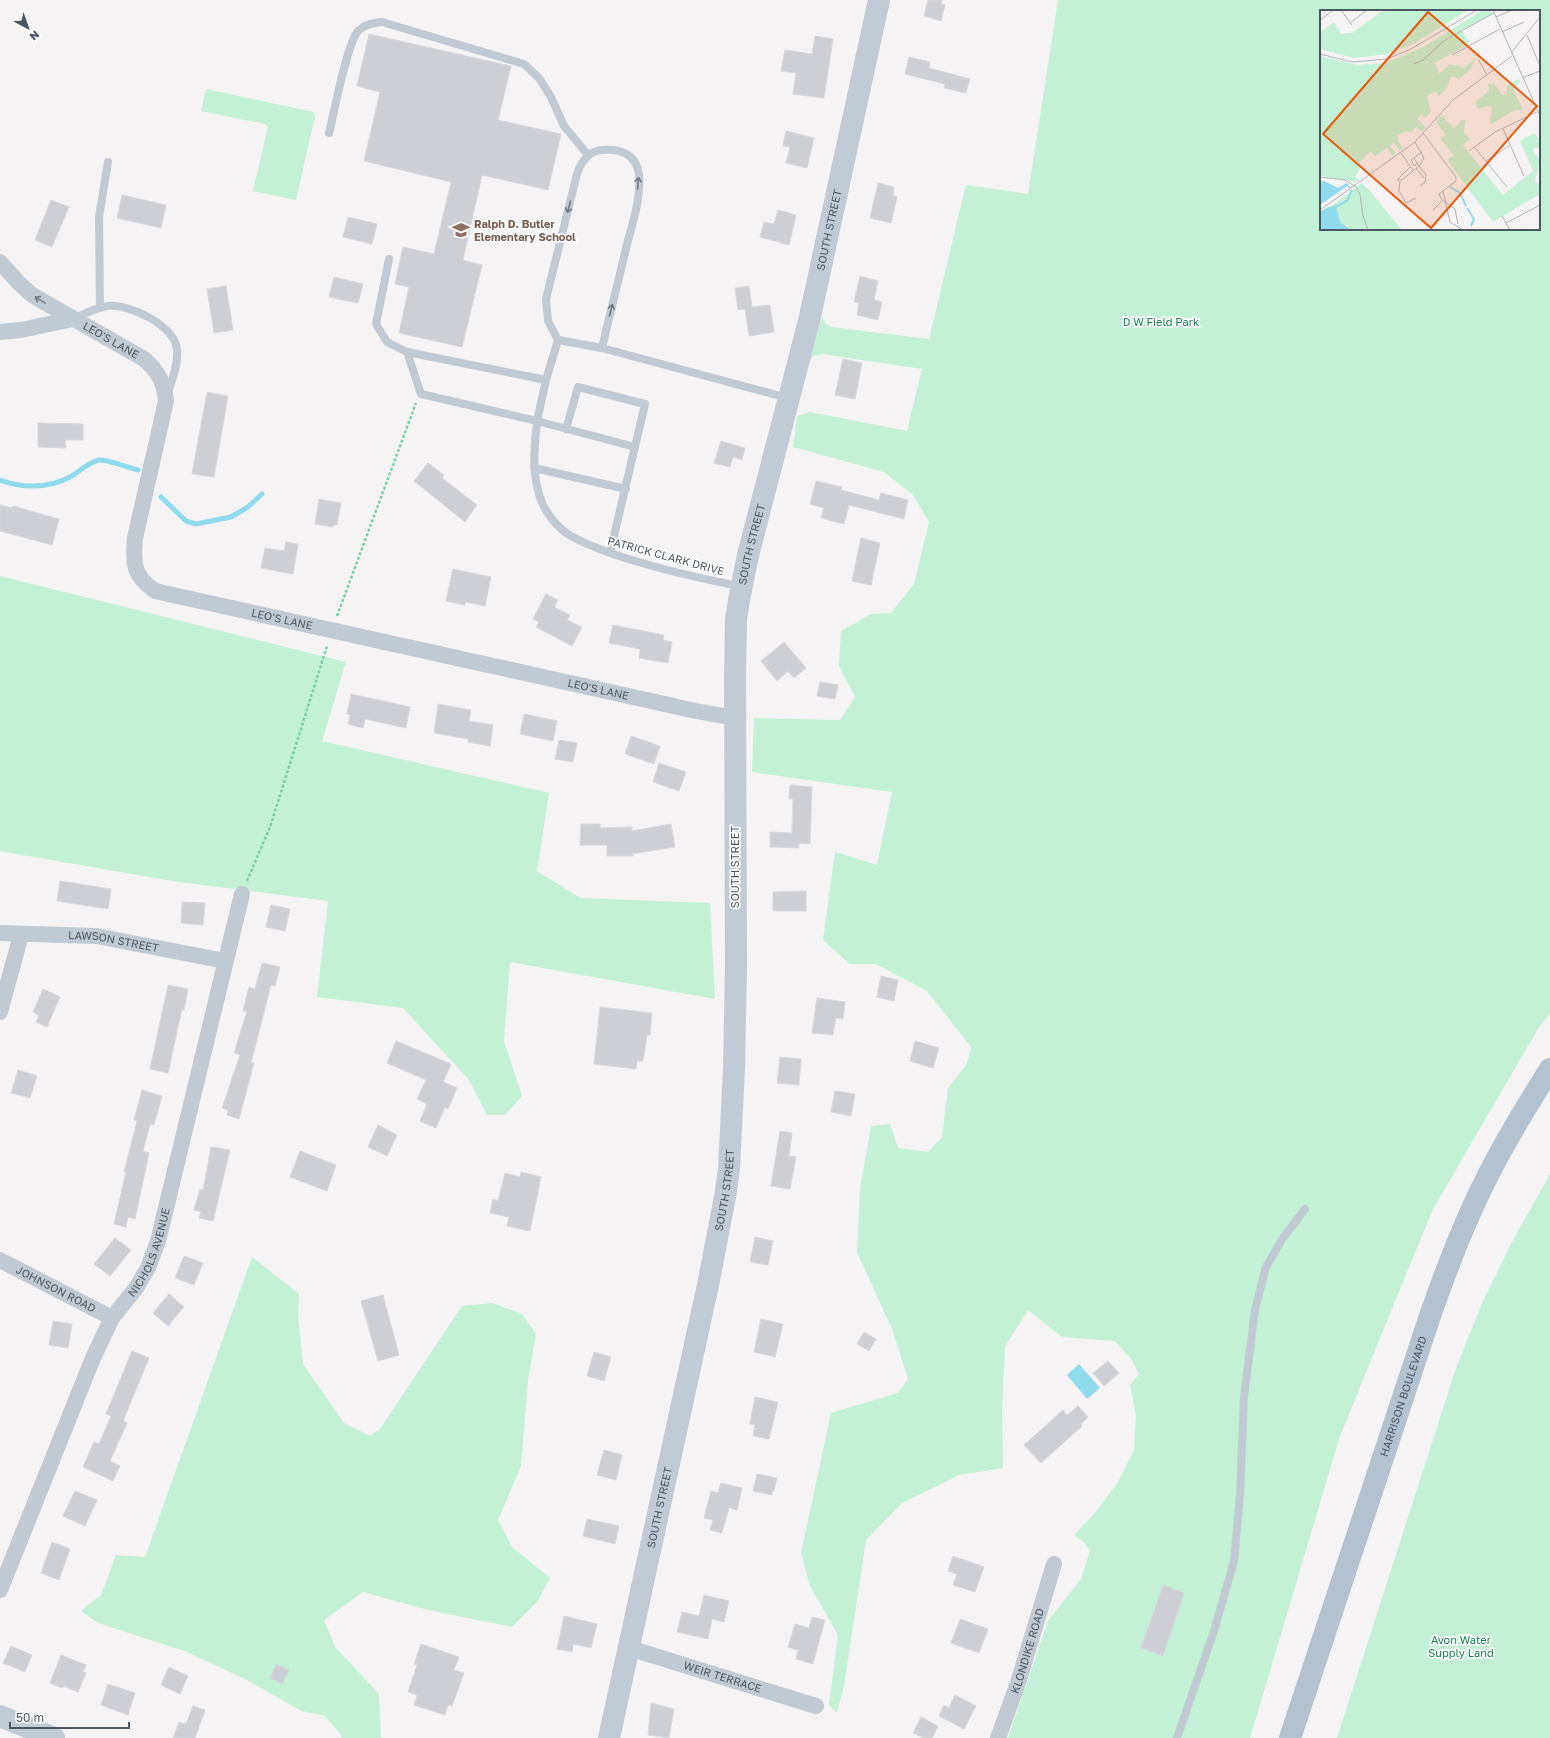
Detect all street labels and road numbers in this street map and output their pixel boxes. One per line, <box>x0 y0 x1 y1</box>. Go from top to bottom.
street label: SOUTH STREET <box>813 188 844 272</box>
street label: LEO'S LANE <box>81 319 142 361</box>
street label: SOUTH STREET <box>735 502 767 586</box>
street label: PATRICK CLARK DRIVE <box>606 534 726 577</box>
street label: LEO'S LANE <box>250 606 314 632</box>
street label: LEO'S LANE <box>567 676 631 702</box>
street label: SOUTH STREET <box>728 825 741 908</box>
street label: LAWSON STREET <box>68 928 160 954</box>
street label: SOUTH STREET <box>712 1149 736 1232</box>
street label: NICHOLS AVENUE <box>125 1206 172 1299</box>
street label: JOHNSON ROAD <box>14 1263 98 1315</box>
street label: HARRISON BOULEVARD <box>1377 1334 1429 1458</box>
street label: SOUTH STREET <box>644 1465 674 1549</box>
street label: KLONDIKE ROAD <box>1008 1606 1046 1695</box>
street label: WEIR TERRACE <box>682 1658 764 1695</box>

